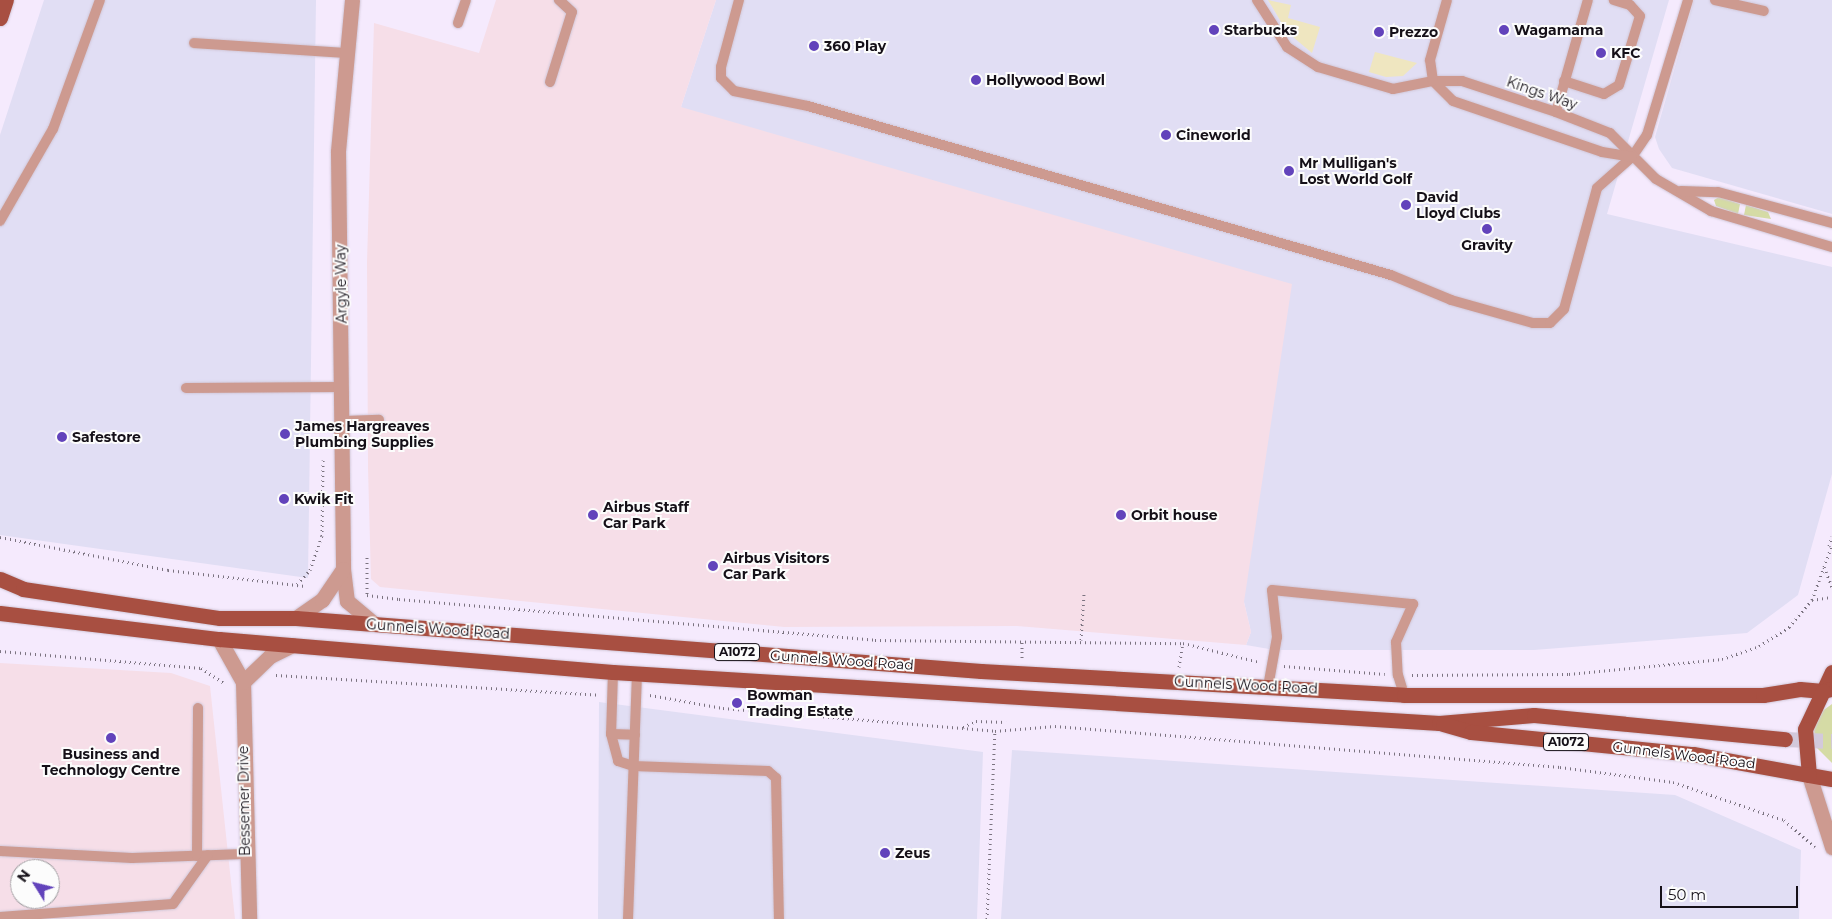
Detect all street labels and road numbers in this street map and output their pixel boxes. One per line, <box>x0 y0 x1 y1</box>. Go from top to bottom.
street label: Kings Way <box>1504 73 1580 113</box>
street label: Argyle Way <box>332 244 350 324</box>
street label: Gunnels Wood Road <box>366 616 510 642</box>
road number: A1072 <box>713 642 761 662</box>
street label: Gunnels Wood Road <box>770 647 914 673</box>
street label: Gunnels Wood Road <box>1174 673 1318 697</box>
road number: A1072 <box>1542 732 1590 752</box>
street label: Gunnels Wood Road <box>1612 738 1756 772</box>
street label: Bessemer Drive <box>235 746 253 856</box>

